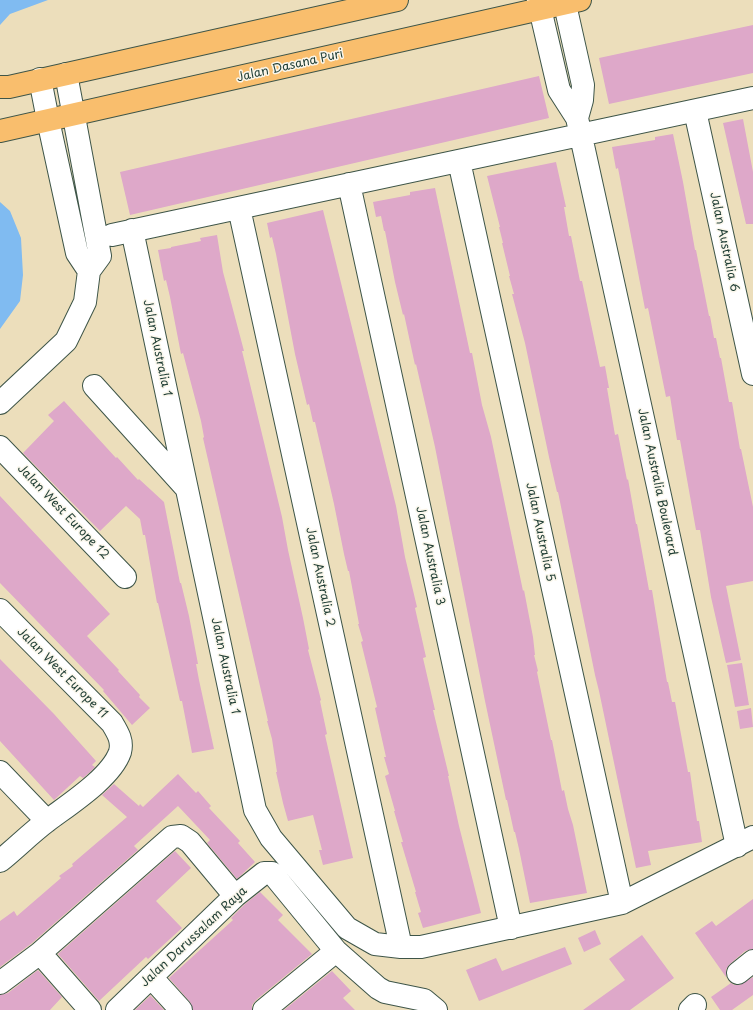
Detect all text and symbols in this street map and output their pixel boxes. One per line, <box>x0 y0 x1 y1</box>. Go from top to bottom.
street label: Jalan Dasana Puri <box>235 47 345 85</box>
street label: Jalan Australia 6 <box>706 191 742 293</box>
street label: Jalan Australia 1 <box>140 298 174 398</box>
street label: Jalan Australia Boulevard <box>634 407 680 557</box>
street label: Jalan West Europe 12 <box>14 462 112 562</box>
street label: Jalan Australia 5 <box>522 481 558 583</box>
street label: Jalan Australia 3 <box>412 505 448 607</box>
street label: Jalan Australia 2 <box>302 526 338 628</box>
street label: Jalan Australia 1 <box>208 616 242 716</box>
street label: Jalan West Europe 11 <box>14 625 110 721</box>
street label: Jalan Darussalam Raya <box>138 884 250 990</box>

